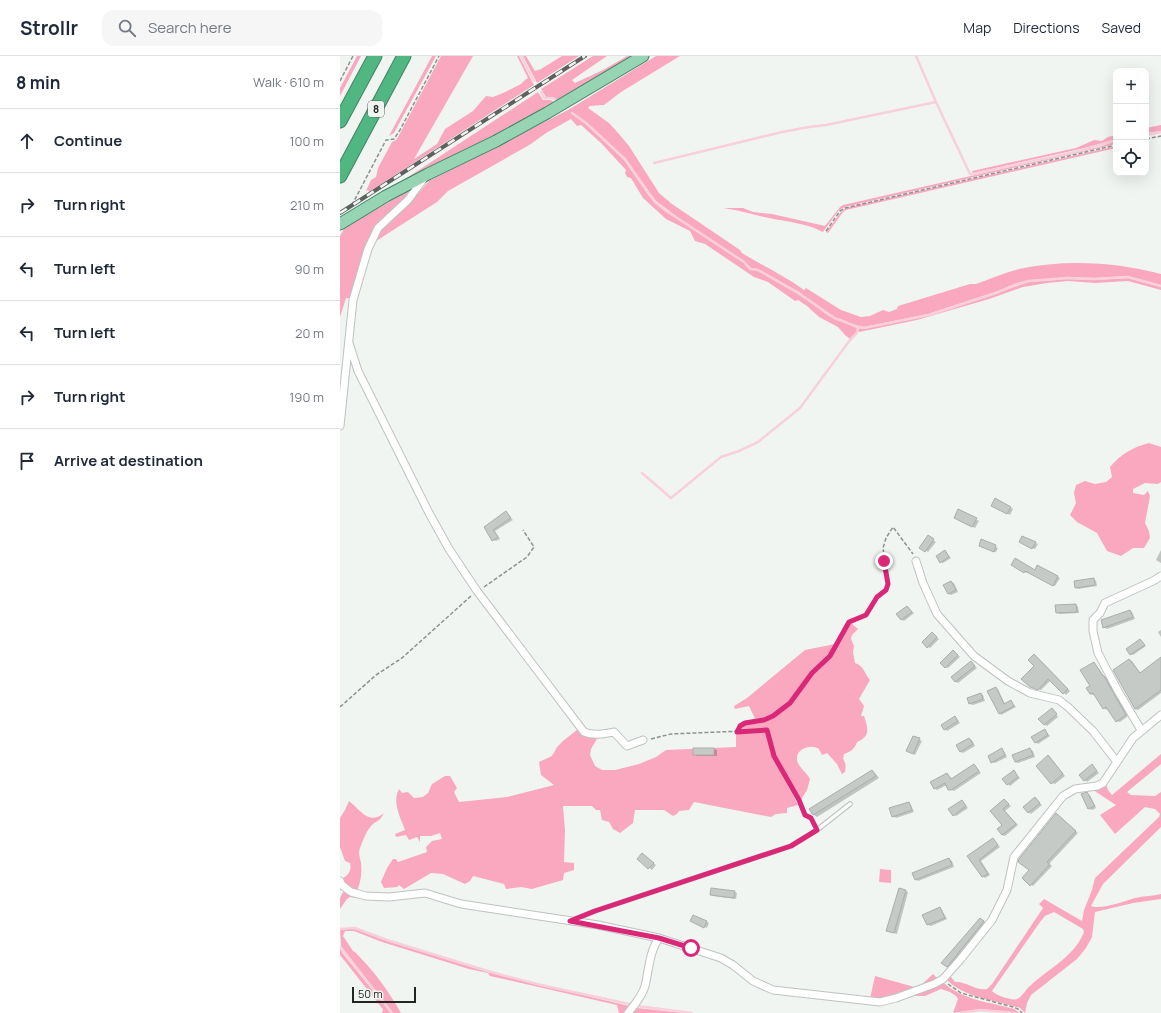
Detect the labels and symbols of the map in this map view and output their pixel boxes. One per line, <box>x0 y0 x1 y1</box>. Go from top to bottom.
road number: 8 <box>368 101 384 117</box>
route end <box>875 552 893 570</box>
route start <box>682 939 700 957</box>
scale bar <box>352 985 416 1004</box>

